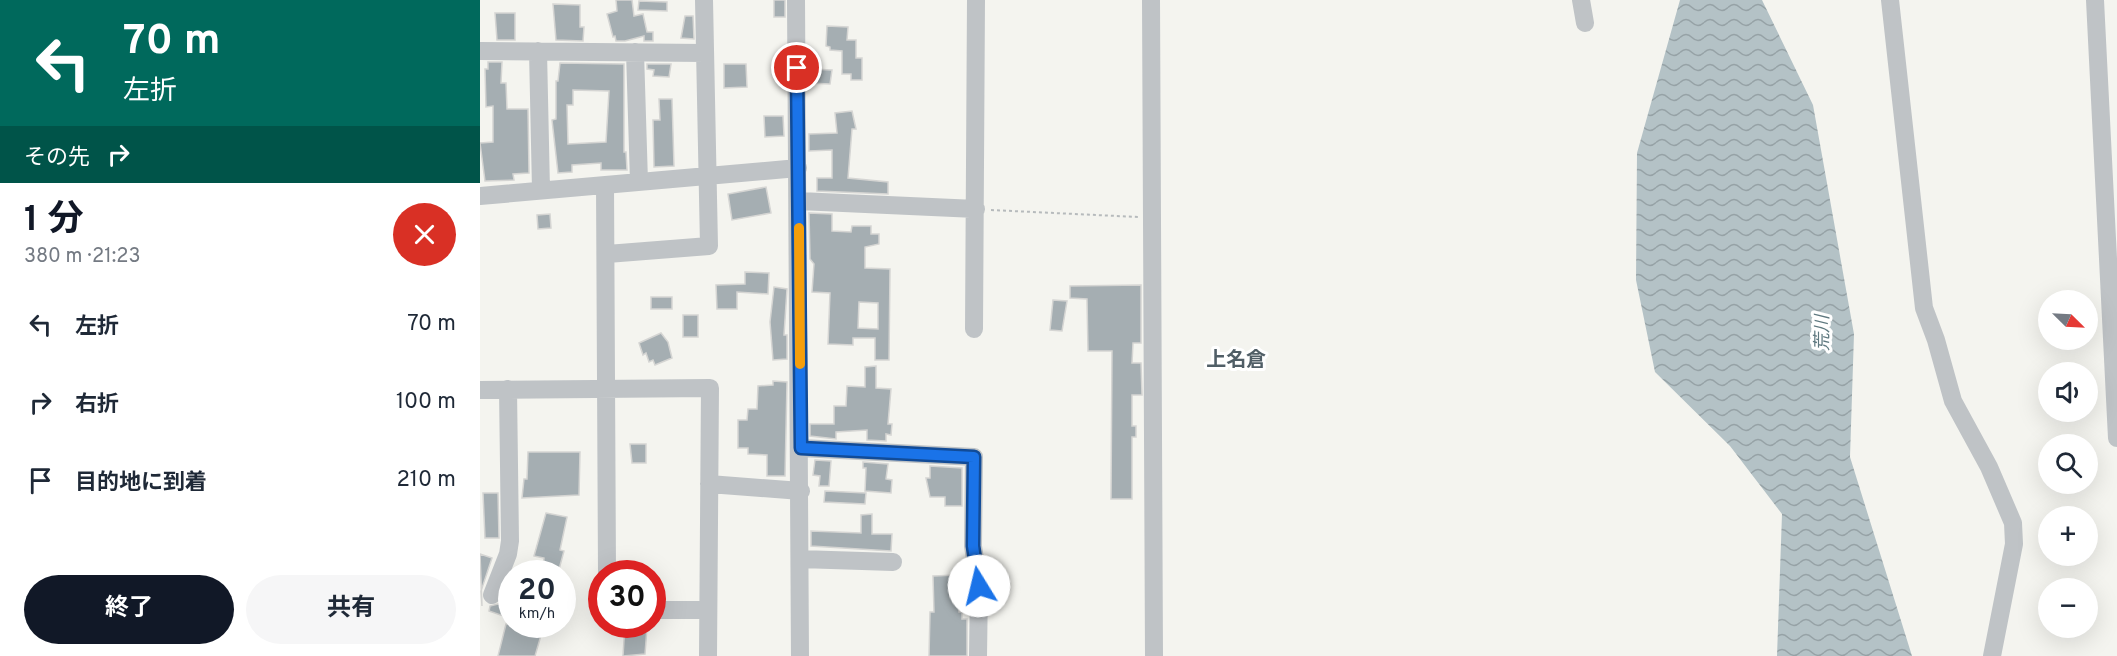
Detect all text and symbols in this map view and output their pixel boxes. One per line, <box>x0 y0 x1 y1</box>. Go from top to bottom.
text: 70 m <box>123 16 221 69</box>
icon: left <box>24 24 102 102</box>
pin <box>771 42 822 93</box>
icon: arrive <box>780 51 813 84</box>
text: 左折 <box>123 75 177 109</box>
icon: right <box>102 138 135 171</box>
text: その先 <box>24 145 90 172</box>
text: 1 分 <box>24 198 83 244</box>
button: close <box>393 203 456 266</box>
text: 380 m · 21:23 <box>24 244 140 270</box>
north arrow <box>2038 290 2098 350</box>
map controls <box>2038 290 2098 638</box>
icon: left <box>24 308 57 341</box>
text: 70 m <box>407 311 456 338</box>
water label: 荒川 <box>1812 313 1835 351</box>
text: 左折 <box>75 314 119 341</box>
district label: 上名倉 <box>1206 348 1266 374</box>
button: sound <box>2038 362 2098 422</box>
icon: right <box>24 386 57 419</box>
text: 100 m <box>396 389 456 416</box>
text: 右折 <box>75 392 119 419</box>
button: search <box>2038 434 2098 494</box>
icon: arrive <box>24 464 57 497</box>
text: 210 m <box>396 467 456 494</box>
text: 目的地に到着 <box>75 470 207 497</box>
button: + <box>2038 506 2098 566</box>
position arrow <box>947 554 1011 618</box>
speed limit sign: 30 <box>588 560 666 638</box>
text: 20 <box>518 573 556 610</box>
button: 終了 <box>24 575 234 644</box>
button: 共有 <box>246 575 456 644</box>
button: − <box>2038 578 2098 638</box>
text: km/h <box>519 605 555 624</box>

